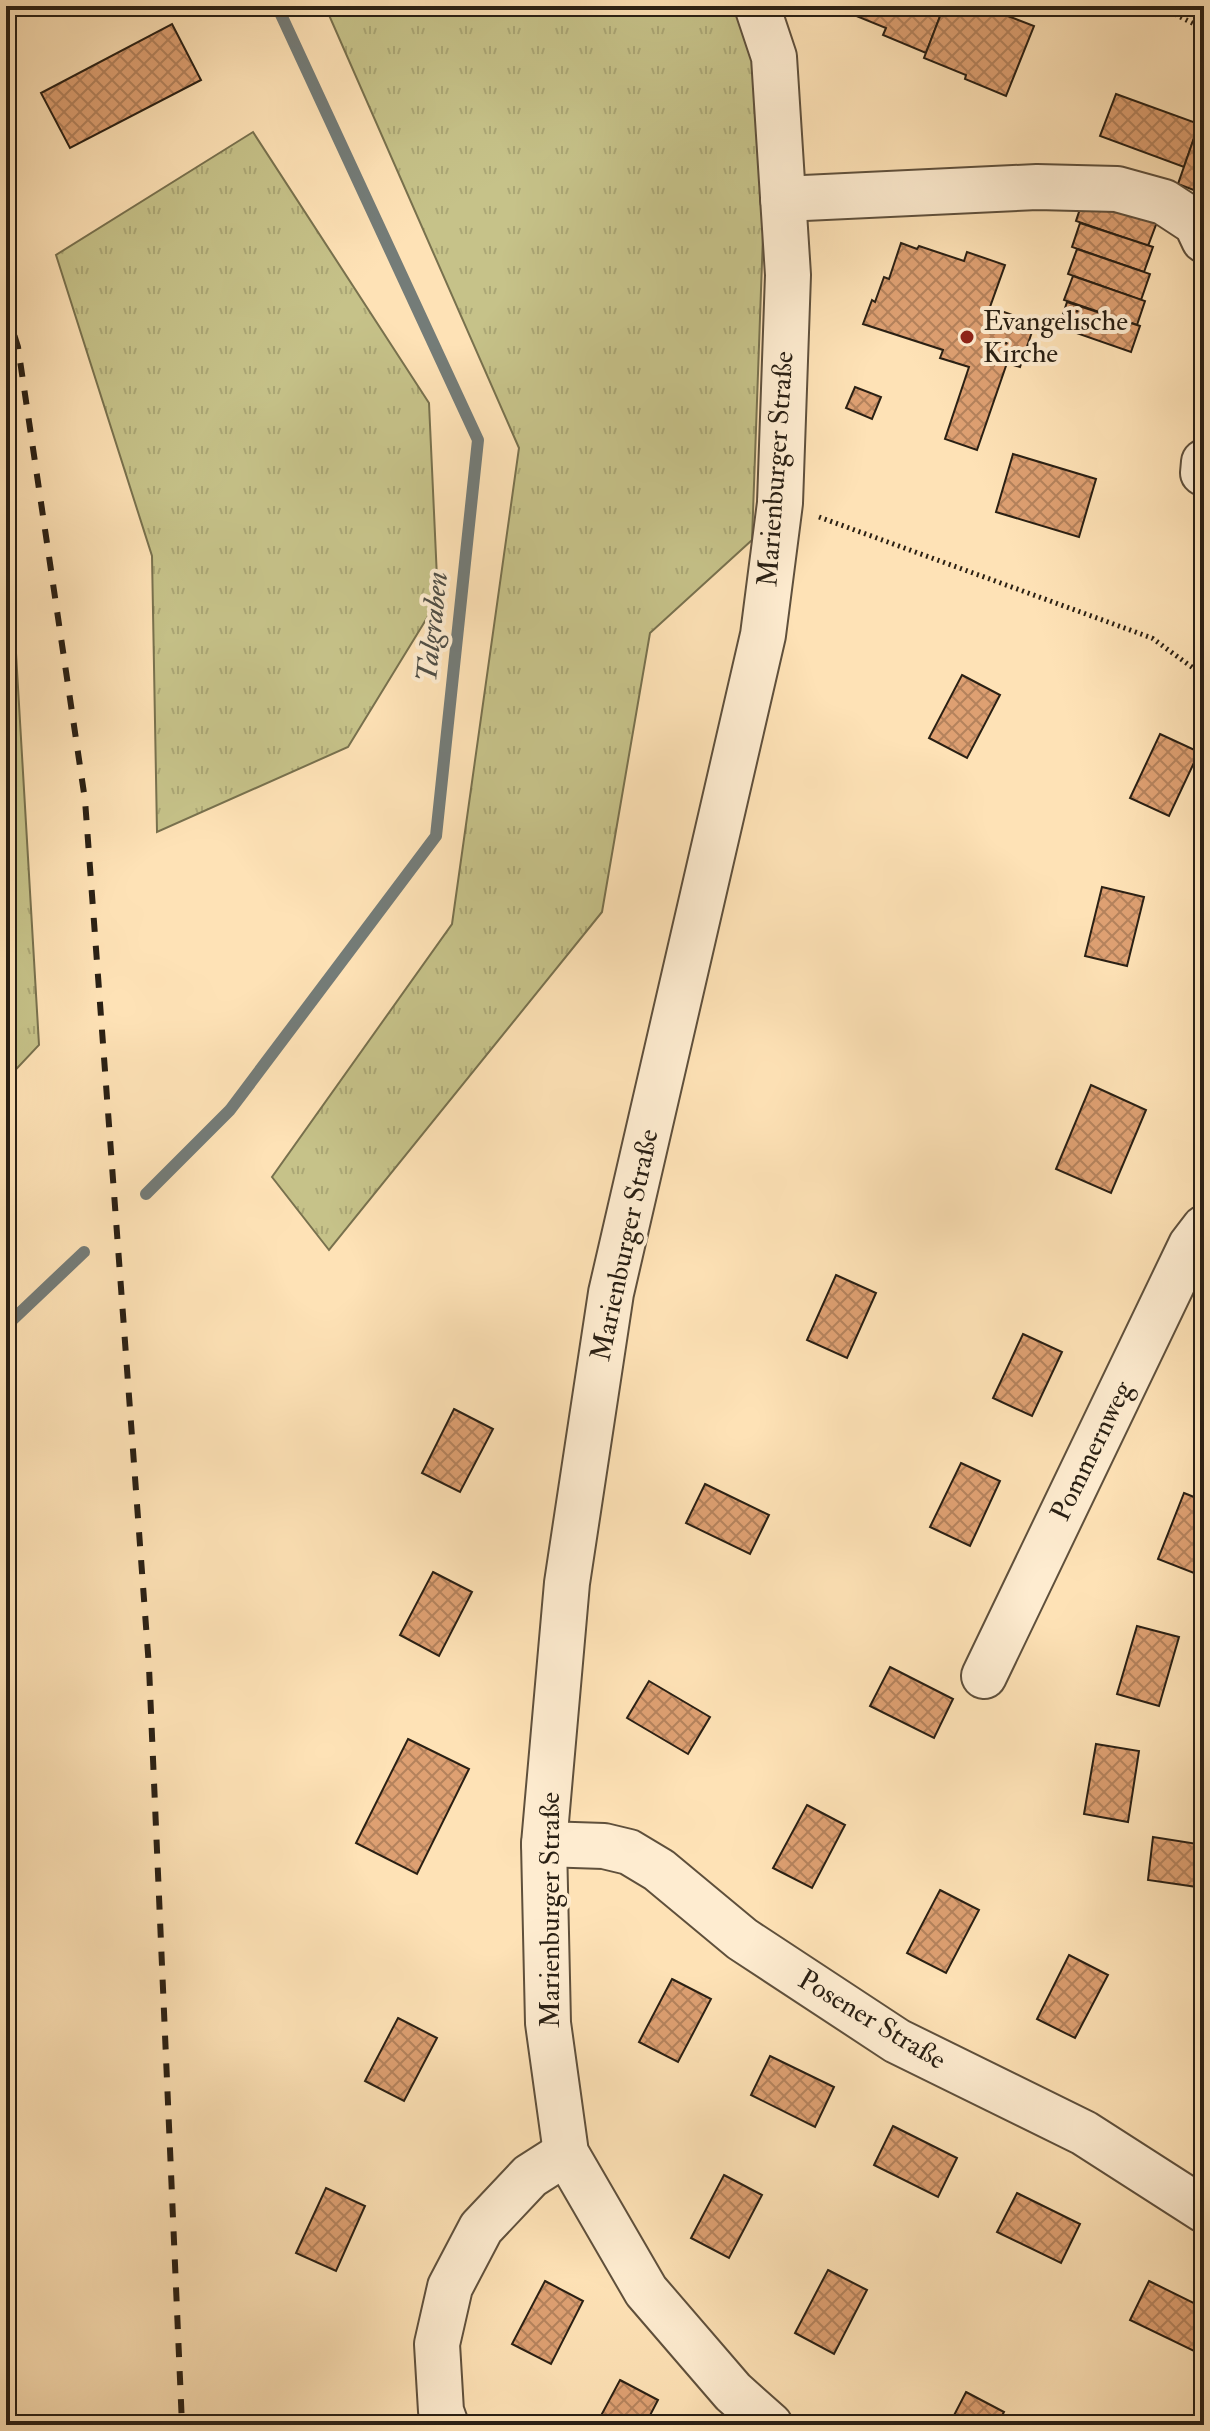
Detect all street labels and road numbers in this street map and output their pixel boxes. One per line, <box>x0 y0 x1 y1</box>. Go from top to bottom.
street label: Marienburger Straße <box>750 350 802 588</box>
street label: Marienburger Straße <box>583 1126 667 1364</box>
street label: Pommernweg <box>1043 1374 1141 1527</box>
street label: Marienburger Straße <box>533 1792 568 2028</box>
street label: Posener Straße <box>792 1962 953 2078</box>

